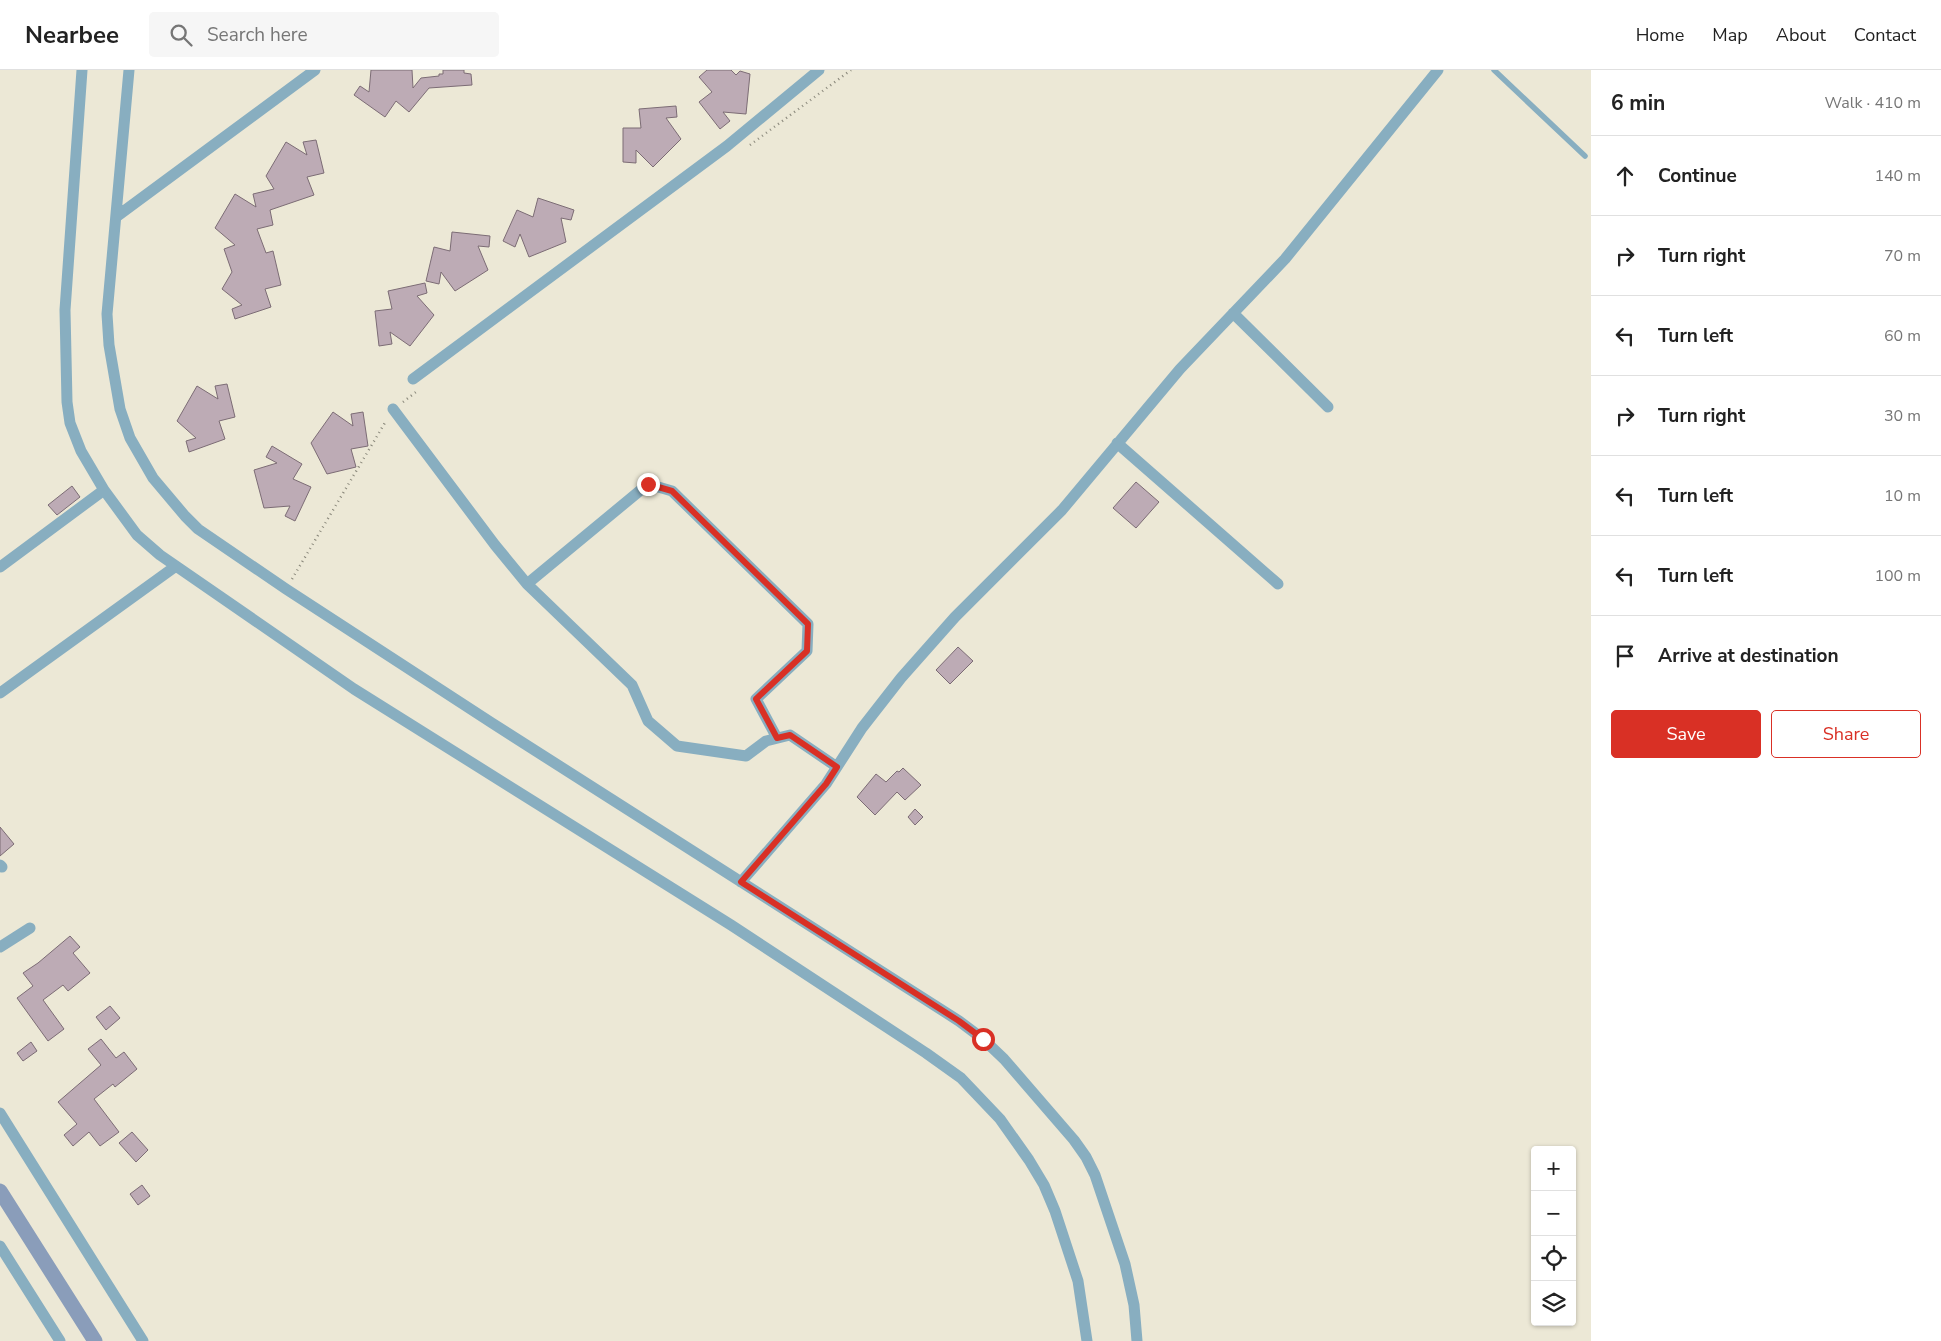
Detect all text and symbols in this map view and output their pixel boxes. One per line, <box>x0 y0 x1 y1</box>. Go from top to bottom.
search box <box>149 12 499 57</box>
text: Nearbee <box>25 19 119 51</box>
icon: search <box>167 21 195 49</box>
text: Search here <box>207 22 308 48</box>
text: Home <box>1636 23 1684 47</box>
text: Map <box>1712 23 1748 47</box>
text: About <box>1776 23 1826 47</box>
text: Contact <box>1854 23 1916 47</box>
text: 6 min <box>1611 89 1665 117</box>
text: Walk · 410 m <box>1825 92 1921 114</box>
icon: ahead <box>1611 162 1639 190</box>
text: Continue <box>1658 163 1737 189</box>
text: 140 m <box>1874 165 1921 187</box>
icon: right <box>1611 242 1639 270</box>
text: Turn right <box>1658 243 1745 269</box>
text: 70 m <box>1884 245 1921 267</box>
icon: left <box>1611 322 1639 350</box>
text: Turn left <box>1658 323 1733 349</box>
text: 60 m <box>1884 325 1921 347</box>
icon: right <box>1611 402 1639 430</box>
text: Turn right <box>1658 403 1745 429</box>
text: 30 m <box>1884 405 1921 427</box>
route end <box>637 473 660 496</box>
icon: left <box>1611 482 1639 510</box>
text: Turn left <box>1658 483 1733 509</box>
text: 10 m <box>1884 485 1921 507</box>
icon: left <box>1611 562 1639 590</box>
text: Turn left <box>1658 563 1733 589</box>
text: 100 m <box>1874 565 1921 587</box>
icon: arrive <box>1611 642 1639 670</box>
text: Arrive at destination <box>1658 643 1839 669</box>
button: Save <box>1611 710 1761 758</box>
button: Share <box>1771 710 1921 758</box>
route start <box>972 1028 995 1051</box>
map controls <box>1531 1146 1576 1326</box>
button: + <box>1531 1146 1576 1191</box>
button: − <box>1531 1191 1576 1236</box>
button: locate <box>1531 1236 1576 1281</box>
button: layers <box>1531 1281 1576 1326</box>

